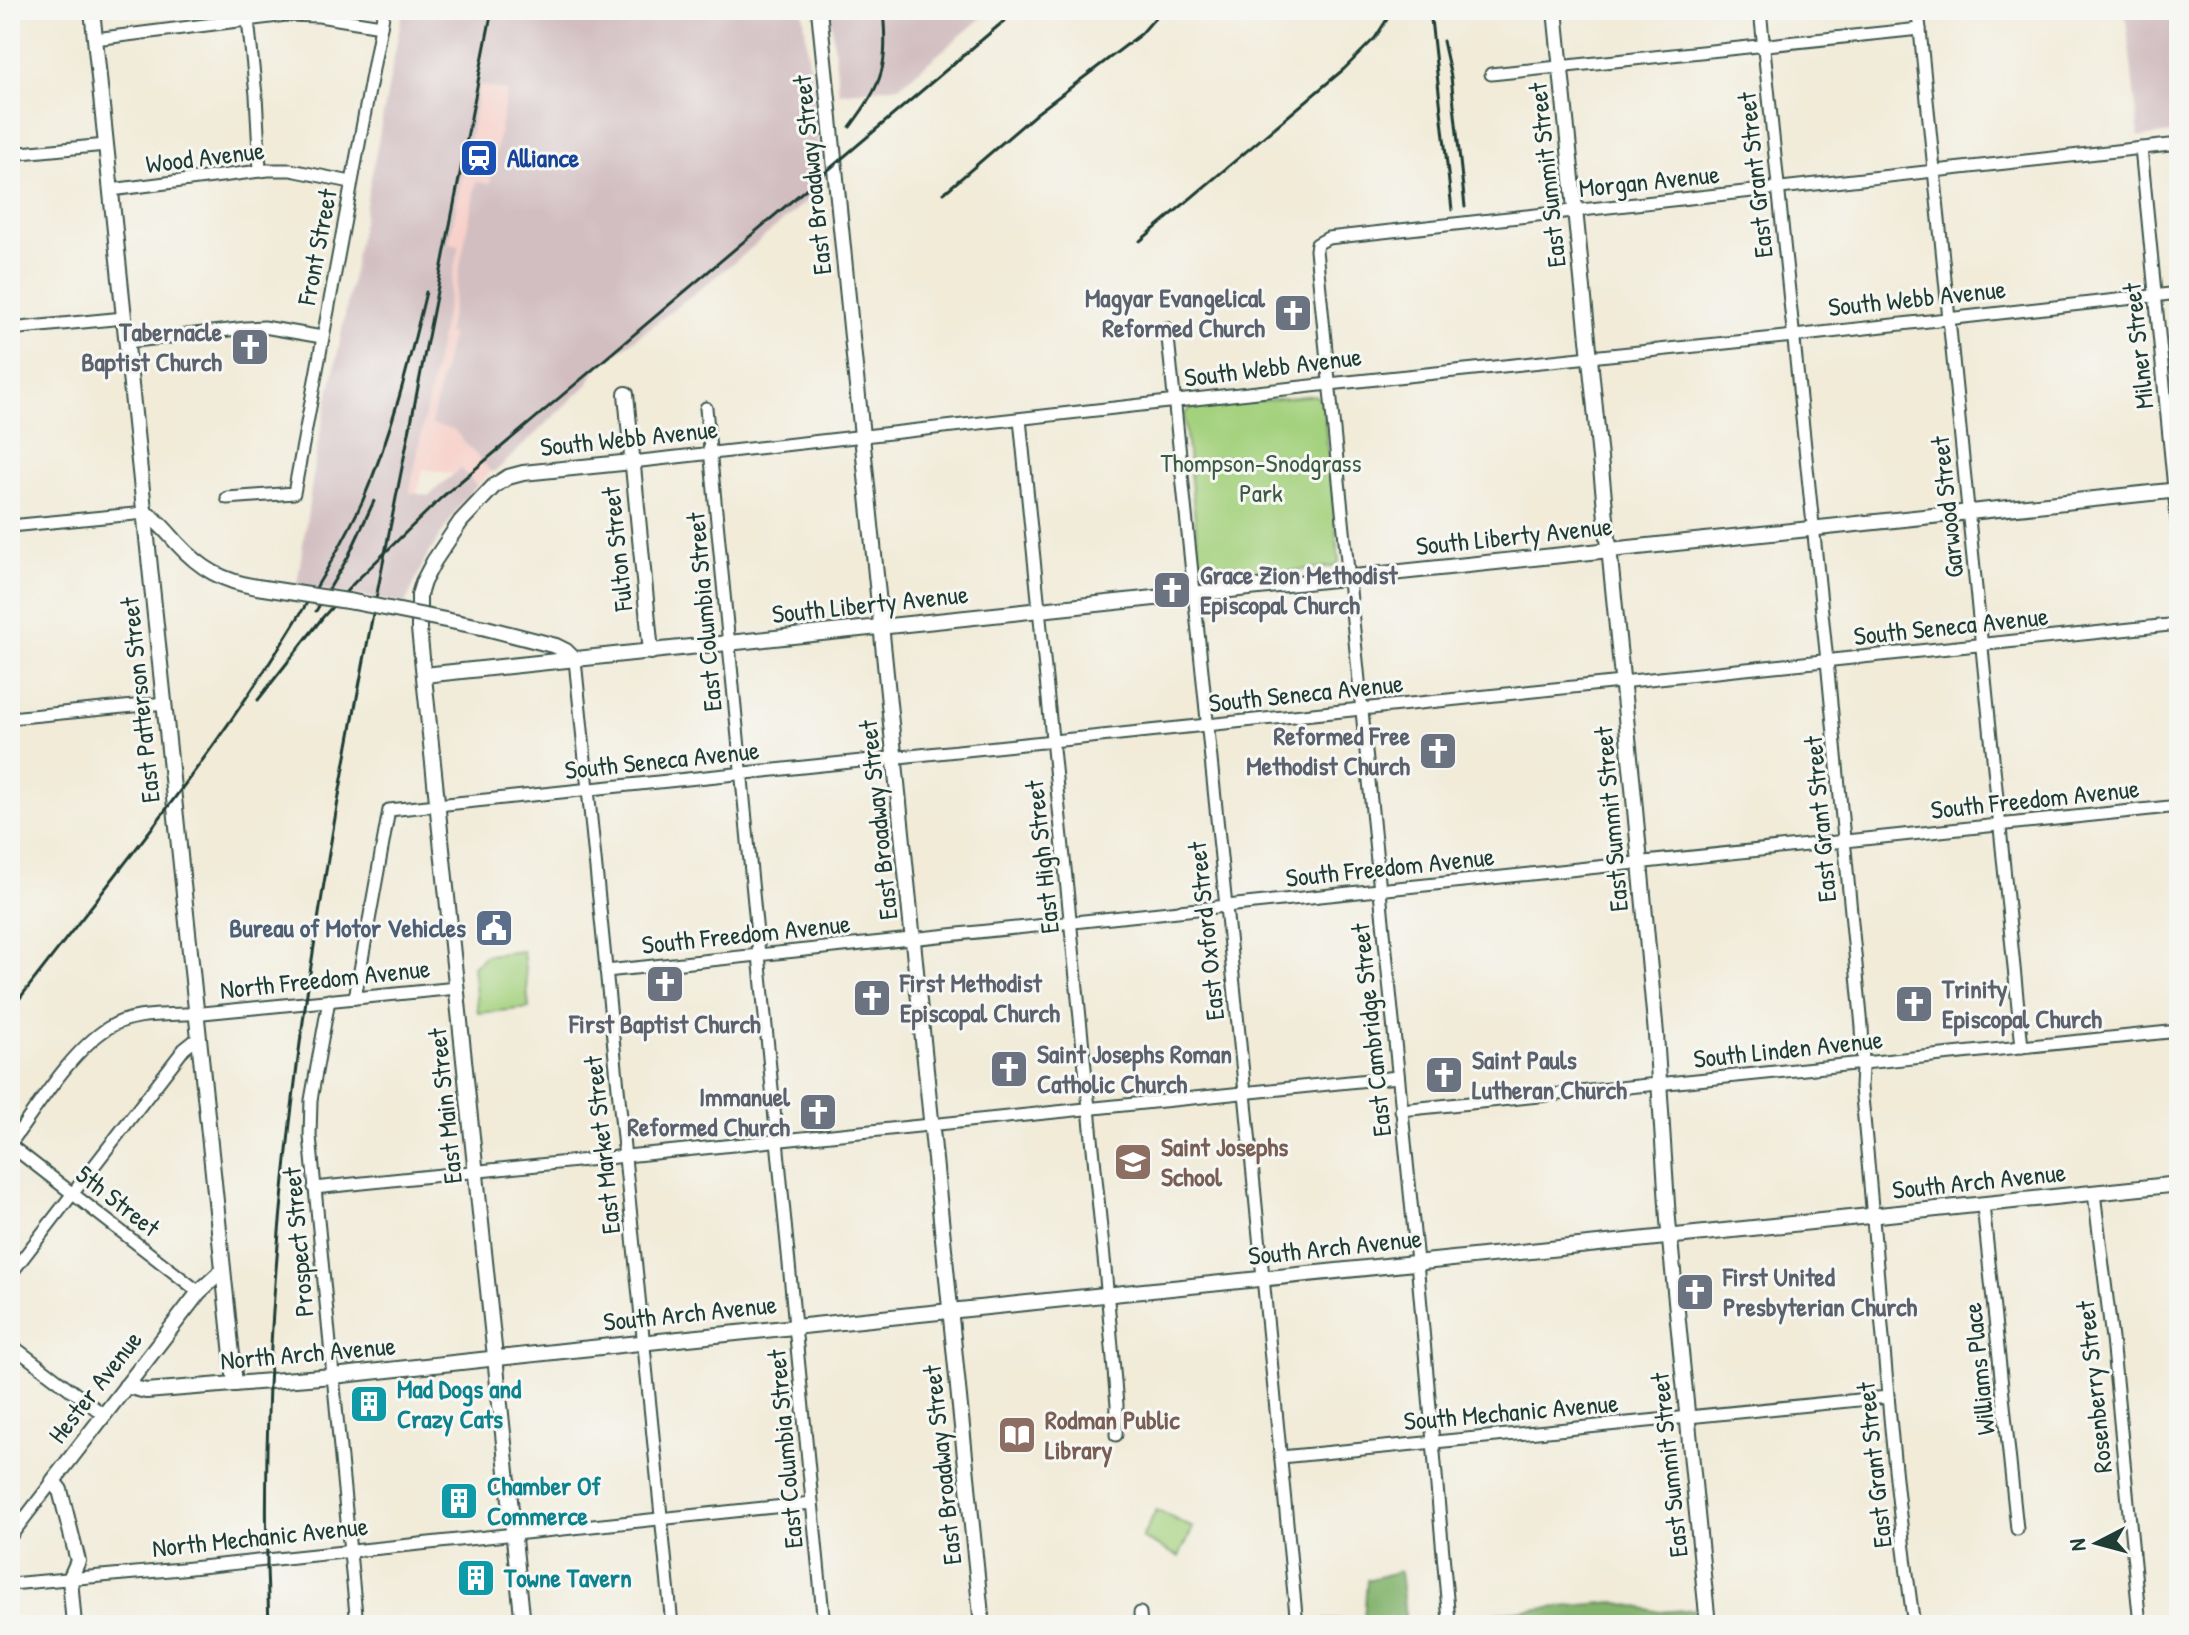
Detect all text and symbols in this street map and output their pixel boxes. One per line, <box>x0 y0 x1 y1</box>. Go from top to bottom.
street label: East Broadway Street <box>784 73 839 277</box>
street label: East Summit Street <box>1519 80 1574 269</box>
street label: East Grant Street <box>1728 89 1781 260</box>
street label: Wood Avenue <box>144 132 266 181</box>
station icon: Alliance <box>458 137 500 179</box>
place label: Alliance <box>507 140 580 175</box>
street label: Morgan Avenue <box>1577 156 1721 205</box>
street label: Front Street <box>288 185 345 309</box>
street label: South Webb Avenue <box>1826 271 2007 324</box>
place label: Magyar Evangelical Reformed Church <box>1085 280 1266 345</box>
street label: Milner Street <box>2113 280 2162 411</box>
church icon: Magyar Evangelical Reformed Church <box>1272 292 1314 334</box>
place label: Tabernacle Baptist Church <box>81 314 223 380</box>
church icon: Tabernacle Baptist Church <box>229 326 271 368</box>
street label: South Webb Avenue <box>1182 338 1364 395</box>
street label: South Webb Avenue <box>538 411 719 464</box>
street label: Garwood Street <box>1922 433 1971 580</box>
park label: Thompson-Snodgrass Park <box>1160 445 1362 510</box>
street label: Fulton Street <box>592 484 641 614</box>
street label: South Liberty Avenue <box>1414 508 1614 563</box>
street label: East Columbia Street <box>677 510 730 713</box>
place label: Grace Zion Methodist Episcopal Church <box>1200 557 1398 623</box>
church icon: Grace Zion Methodist Episcopal Church <box>1151 569 1193 611</box>
street label: South Liberty Avenue <box>770 576 970 631</box>
street label: East Patterson Street <box>111 595 168 804</box>
street label: South Seneca Avenue <box>1852 598 2050 653</box>
street label: South Seneca Avenue <box>1207 665 1405 720</box>
street label: East Broadway Street <box>850 718 905 922</box>
place label: Reformed Free Methodist Church <box>1246 718 1411 783</box>
street label: East Summit Street <box>1585 724 1636 913</box>
church icon: Reformed Free Methodist Church <box>1417 730 1459 772</box>
street label: South Seneca Avenue <box>563 732 761 787</box>
street label: East Grant Street <box>1795 734 1844 904</box>
street label: South Freedom Avenue <box>1929 770 2141 827</box>
street label: East High Street <box>1016 778 1067 935</box>
street label: South Freedom Avenue <box>1284 838 1496 895</box>
street label: East Oxford Street <box>1179 839 1232 1022</box>
street label: South Freedom Avenue <box>640 905 852 962</box>
public building icon: Bureau of Motor Vehicles <box>473 907 515 949</box>
place label: Bureau of Motor Vehicles <box>229 910 466 945</box>
street label: East Cambridge Street <box>1342 921 1399 1138</box>
street label: North Freedom Avenue <box>218 950 432 1007</box>
church icon: First Baptist Church <box>644 963 686 1005</box>
place label: First Methodist Episcopal Church <box>899 965 1060 1031</box>
place label: Trinity Episcopal Church <box>1941 971 2102 1037</box>
church icon: First Methodist Episcopal Church <box>851 977 893 1019</box>
church icon: Trinity Episcopal Church <box>1893 983 1935 1025</box>
place label: First Baptist Church <box>568 1006 761 1042</box>
street label: South Linden Avenue <box>1692 1021 1884 1076</box>
street label: East Main Street <box>419 1025 470 1186</box>
place label: Saint Josephs Roman Catholic Church <box>1037 1036 1232 1101</box>
place label: Saint Pauls Lutheran Church <box>1472 1042 1627 1107</box>
church icon: Saint Josephs Roman Catholic Church <box>988 1048 1030 1090</box>
street label: East Market Street <box>575 1053 628 1236</box>
church icon: Saint Pauls Lutheran Church <box>1423 1054 1465 1096</box>
place label: Immanuel Reformed Church <box>627 1079 791 1144</box>
church icon: Immanuel Reformed Church <box>797 1091 839 1133</box>
place label: Saint Josephs School <box>1161 1129 1288 1194</box>
school or university icon: Saint Josephs School <box>1112 1141 1154 1183</box>
street label: South Arch Avenue <box>1890 1154 2067 1207</box>
street label: 5th Street <box>69 1157 168 1245</box>
street label: Prospect Street <box>273 1165 321 1318</box>
street label: South Arch Avenue <box>1246 1220 1423 1273</box>
place label: First United Presbyterian Church <box>1722 1259 1917 1325</box>
church icon: First United Presbyterian Church <box>1674 1271 1716 1313</box>
street label: South Arch Avenue <box>601 1286 778 1339</box>
street label: Rosenberry Street <box>2067 1298 2120 1475</box>
street label: Williams Place <box>1954 1301 2003 1437</box>
street label: Hester Avenue <box>40 1323 150 1450</box>
street label: North Arch Avenue <box>219 1327 397 1378</box>
street label: East Columbia Street <box>758 1347 811 1550</box>
street label: East Broadway Street <box>914 1363 969 1567</box>
street label: East Summit Street <box>1641 1370 1696 1559</box>
place label: Mad Dogs and Crazy Cats <box>397 1371 522 1437</box>
street label: East Grant Street <box>1847 1379 1900 1550</box>
building icon: Mad Dogs and Crazy Cats <box>348 1383 390 1425</box>
street label: South Mechanic Avenue <box>1402 1385 1620 1438</box>
place label: Rodman Public Library <box>1045 1402 1180 1468</box>
library icon: Rodman Public Library <box>996 1414 1038 1456</box>
place label: Chamber Of Commerce <box>487 1468 602 1533</box>
building icon: Chamber Of Commerce <box>438 1480 480 1522</box>
north arrow <box>2057 1503 2137 1583</box>
street label: North Mechanic Avenue <box>150 1508 370 1565</box>
text: N <box>2062 1537 2093 1552</box>
building icon: Towne Tavern <box>455 1557 497 1599</box>
place label: Towne Tavern <box>503 1560 632 1595</box>

